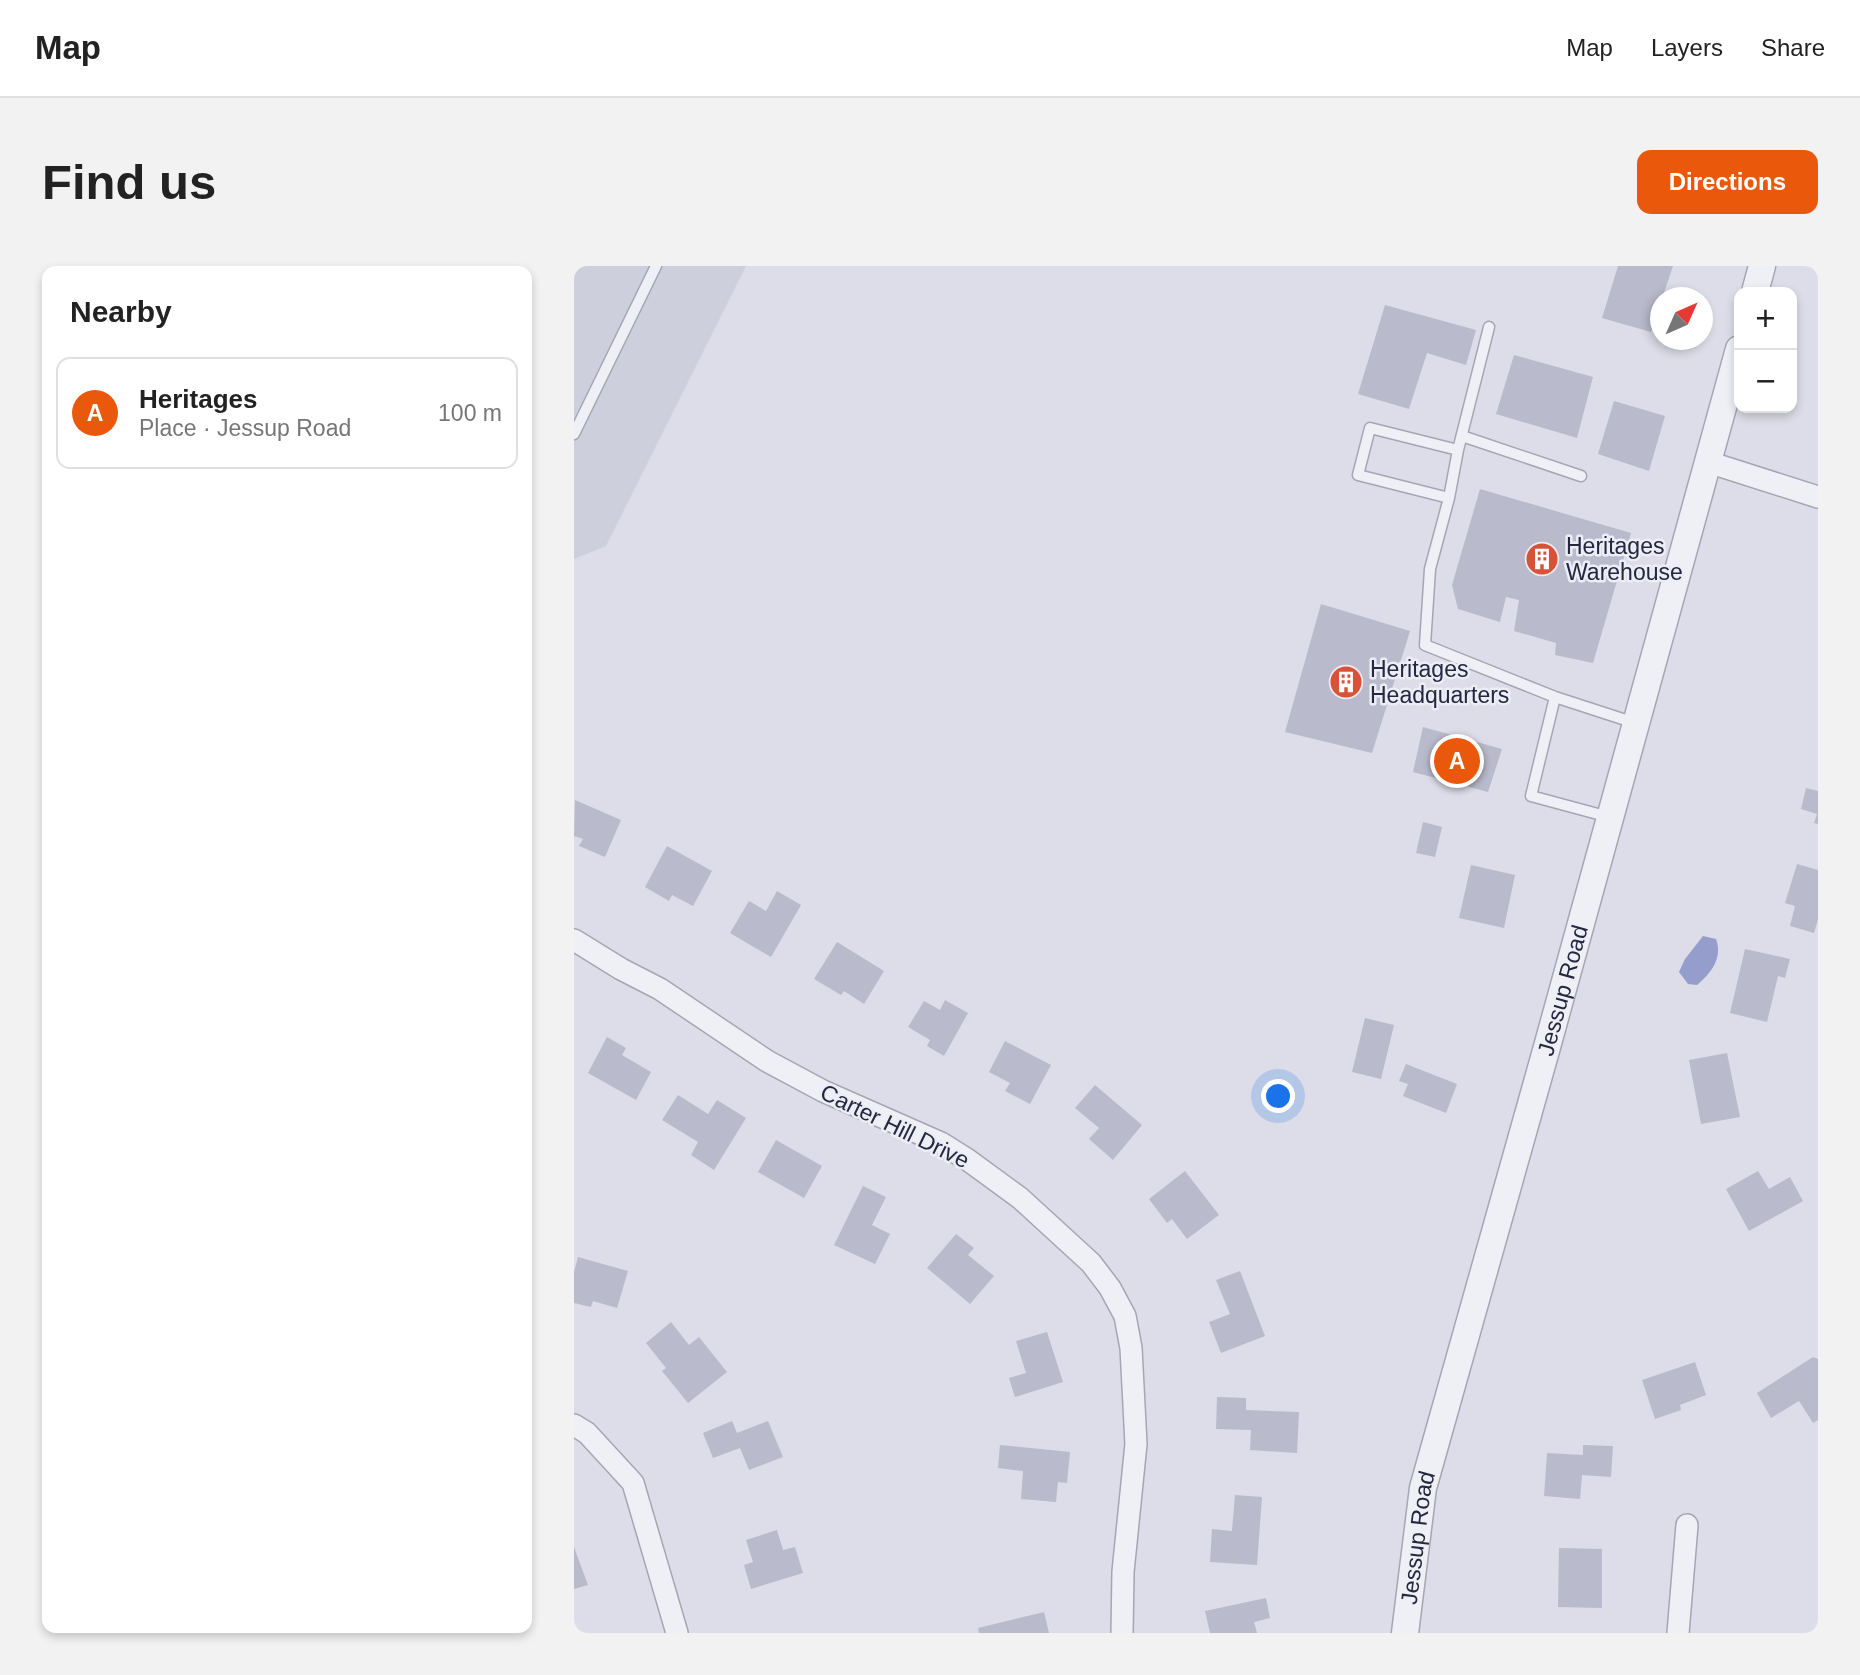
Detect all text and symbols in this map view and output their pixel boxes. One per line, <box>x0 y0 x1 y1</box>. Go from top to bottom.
text: Map <box>35 29 101 66</box>
text: Map <box>1566 34 1613 61</box>
text: Layers <box>1651 34 1723 61</box>
text: Share <box>1761 34 1825 61</box>
button: Directions <box>1637 150 1818 214</box>
text: Find us <box>42 155 216 209</box>
north arrow <box>1650 287 1713 350</box>
map controls <box>1734 287 1797 413</box>
button: + <box>1734 287 1797 350</box>
text: Nearby <box>70 295 172 328</box>
button: − <box>1734 350 1797 413</box>
text: Heritages <box>139 384 258 414</box>
text: A <box>87 400 103 426</box>
text: 100 m <box>438 400 502 426</box>
text: Place · Jessup Road <box>139 415 351 441</box>
place label: Heritages Warehouse <box>1566 533 1683 585</box>
building icon: Heritages Warehouse <box>1523 540 1561 578</box>
place label: Heritages Headquarters <box>1370 656 1509 708</box>
building icon: Heritages Headquarters <box>1327 663 1365 701</box>
pin: A <box>1434 735 1480 787</box>
street label: Jessup Road <box>1532 922 1593 1059</box>
street label: Carter Hill Drive <box>816 1079 974 1173</box>
your location <box>1261 1079 1295 1113</box>
street label: Jessup Road <box>1396 1468 1440 1606</box>

